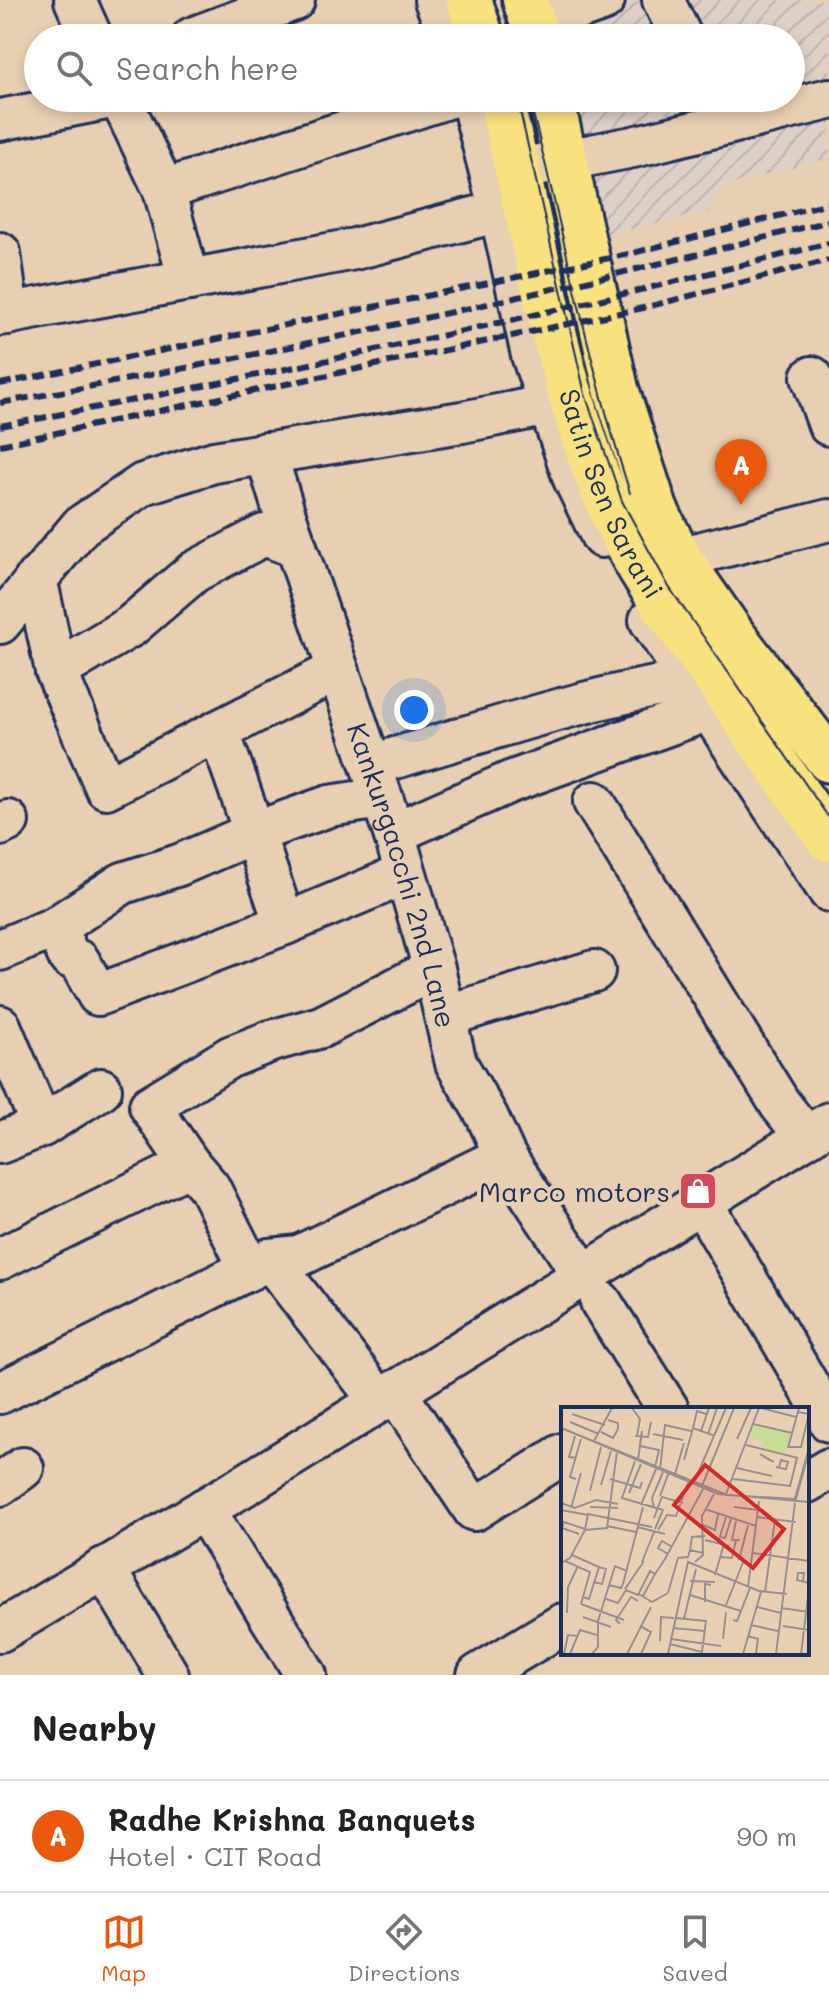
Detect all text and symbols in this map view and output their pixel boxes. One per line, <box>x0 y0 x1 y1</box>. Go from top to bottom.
search box <box>24 24 805 112</box>
icon: search <box>52 46 96 90</box>
text: Search here <box>116 48 299 88</box>
street label: Satin Sen Sarani <box>552 384 672 605</box>
pin: A <box>715 439 767 505</box>
your location <box>394 690 434 730</box>
street label: Kankurgacchi 2nd Lane <box>340 718 465 1031</box>
shop icon: Marco motors <box>677 1170 719 1212</box>
place label: Marco motors <box>479 1173 670 1209</box>
inset map <box>561 1407 809 1655</box>
text: Nearby <box>32 1705 157 1750</box>
text: Radhe Krishna Banquets <box>108 1799 476 1839</box>
text: A <box>49 1819 67 1853</box>
text: 90 m <box>737 1819 797 1853</box>
text: Hotel · CIT Road <box>108 1839 322 1873</box>
tab: Map <box>101 1910 146 1987</box>
tab: Directions <box>348 1910 460 1987</box>
tab: Saved <box>663 1910 728 1987</box>

